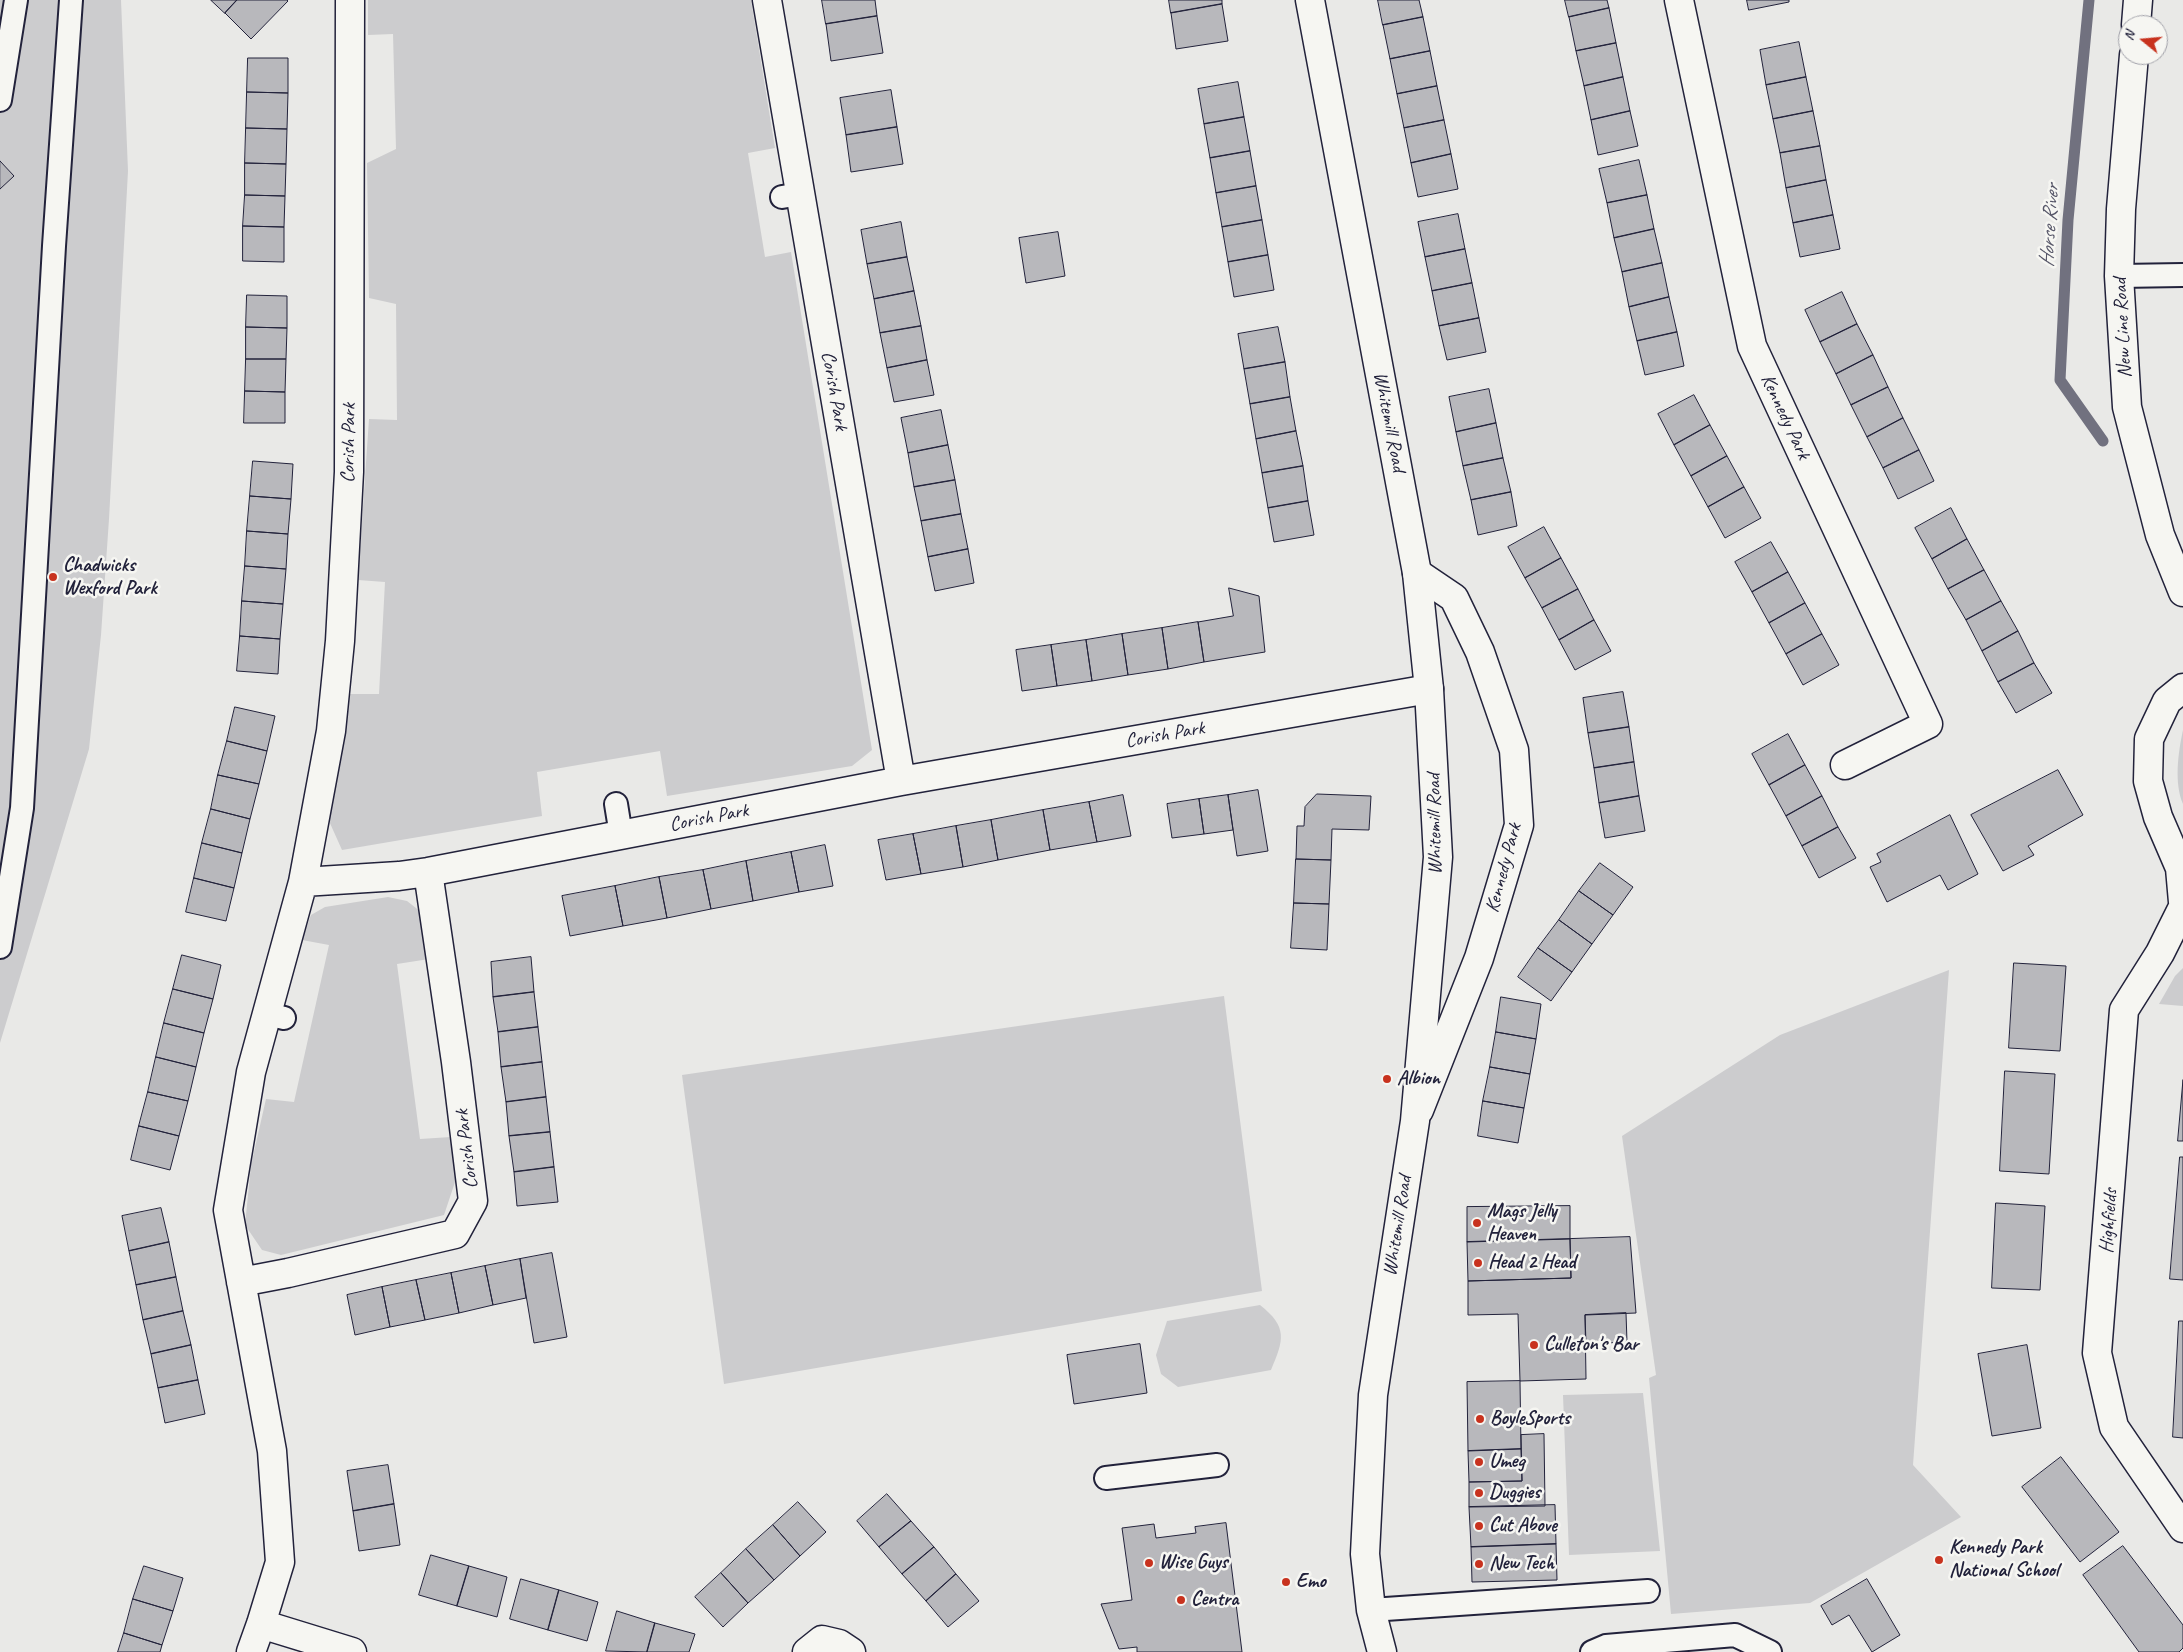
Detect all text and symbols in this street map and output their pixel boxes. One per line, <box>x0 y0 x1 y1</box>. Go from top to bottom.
north arrow <box>2118 15 2168 65</box>
text: N <box>2120 29 2139 42</box>
water label: Horse River <box>2035 184 2065 268</box>
street label: New Line Road <box>2108 277 2138 379</box>
street label: Corish Park <box>815 350 853 432</box>
street label: Whitemill Road <box>1368 370 1410 474</box>
street label: Kennedy Park <box>1755 371 1815 463</box>
street label: Corish Park <box>336 403 362 483</box>
place label: Chadwicks Wexford Park <box>63 554 157 601</box>
marker: Chadwicks Wexford Park <box>47 571 59 583</box>
street label: Corish Park <box>1124 716 1206 754</box>
street label: Whitemill Road <box>1422 773 1448 875</box>
street label: Corish Park <box>667 799 751 837</box>
street label: Kennedy Park <box>1481 821 1527 915</box>
place label: Albion <box>1397 1067 1440 1091</box>
marker: Albion <box>1381 1073 1393 1085</box>
street label: Corish Park <box>450 1108 484 1190</box>
street label: Whitemill Road <box>1378 1174 1418 1278</box>
street label: Highfields <box>2095 1188 2123 1254</box>
place label: Mags Jelly Heaven <box>1487 1200 1557 1247</box>
marker: Mags Jelly Heaven <box>1471 1217 1483 1229</box>
place label: Head 2 Head <box>1488 1251 1575 1275</box>
marker: Head 2 Head <box>1472 1257 1484 1269</box>
place label: Culleton's Bar <box>1544 1333 1639 1357</box>
marker: Culleton's Bar <box>1528 1339 1540 1351</box>
place label: BoyleSports <box>1490 1407 1570 1431</box>
marker: BoyleSports <box>1474 1413 1486 1425</box>
place label: Umeg <box>1489 1450 1525 1474</box>
marker: Umeg <box>1473 1456 1485 1468</box>
place label: Duggies <box>1489 1481 1540 1505</box>
marker: Duggies <box>1473 1487 1485 1499</box>
place label: Cut Above <box>1489 1514 1557 1538</box>
marker: Cut Above <box>1473 1520 1485 1532</box>
place label: Kennedy Park National School <box>1949 1536 2059 1583</box>
place label: Wise Guys <box>1159 1551 1228 1575</box>
place label: New Tech <box>1489 1552 1554 1576</box>
marker: Kennedy Park National School <box>1933 1554 1945 1566</box>
marker: Wise Guys <box>1143 1557 1155 1569</box>
marker: New Tech <box>1473 1558 1485 1570</box>
place label: Emo <box>1296 1570 1326 1594</box>
marker: Emo <box>1280 1576 1292 1588</box>
place label: Centra <box>1191 1588 1238 1612</box>
marker: Centra <box>1175 1594 1187 1606</box>

